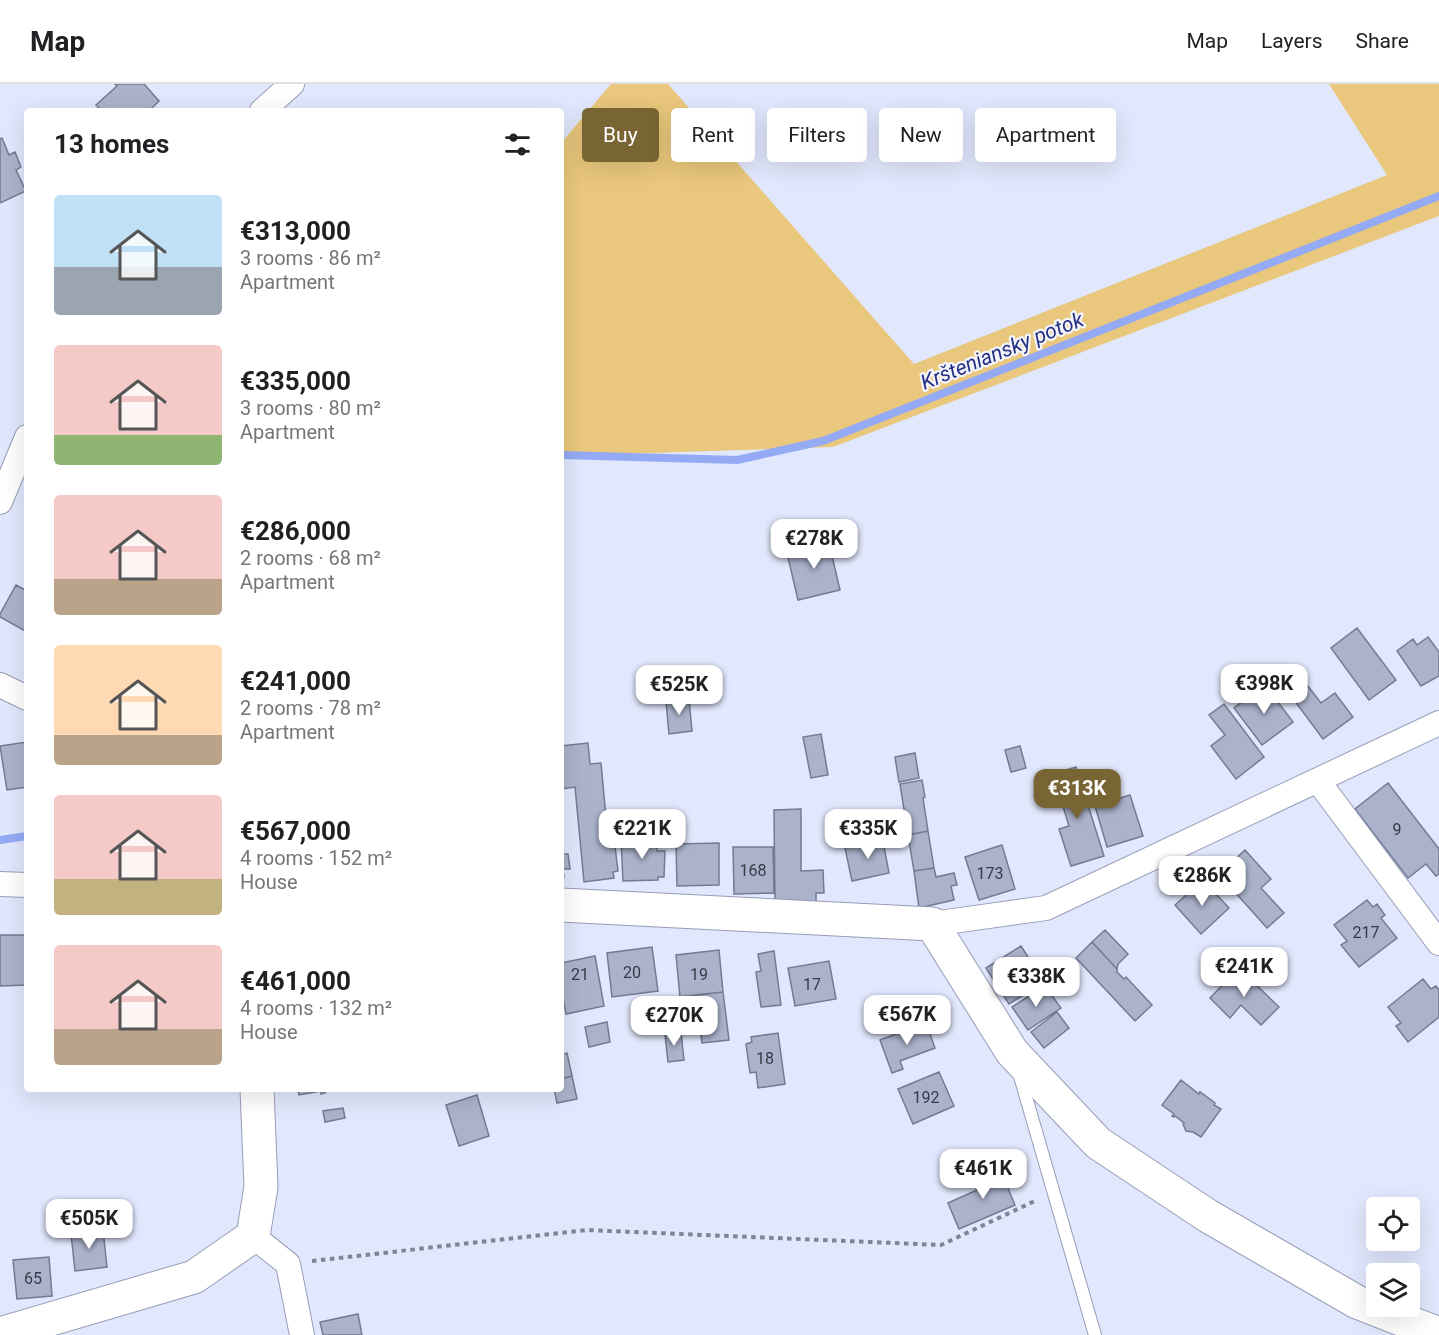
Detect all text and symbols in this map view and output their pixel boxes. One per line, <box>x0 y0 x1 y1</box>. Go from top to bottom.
text: Map <box>30 25 85 58</box>
text: Map <box>1186 29 1228 53</box>
text: Layers <box>1261 29 1322 53</box>
text: Share <box>1355 29 1409 53</box>
chip: Buy <box>582 108 659 162</box>
chip: Rent <box>671 108 755 162</box>
chip: Filters <box>767 108 867 162</box>
chip: New <box>879 108 963 162</box>
chip: Apartment <box>975 108 1116 162</box>
icon: filters <box>501 128 534 161</box>
text: 13 homes <box>54 129 169 159</box>
text: €313,000 <box>240 216 351 246</box>
icon: home <box>102 219 174 291</box>
text: 3 rooms · 86 m² <box>240 246 381 270</box>
text: Apartment <box>240 270 335 294</box>
water label: Kršteniansky potok <box>917 307 1087 395</box>
text: €335,000 <box>240 366 351 396</box>
icon: home <box>102 369 174 441</box>
text: 3 rooms · 80 m² <box>240 396 381 420</box>
text: Apartment <box>240 420 335 444</box>
text: €286,000 <box>240 516 351 546</box>
icon: home <box>102 519 174 591</box>
pin: €278K <box>772 519 856 570</box>
text: €278K <box>785 526 843 550</box>
text: 2 rooms · 68 m² <box>240 546 381 570</box>
text: Apartment <box>240 570 335 594</box>
pin: €398K <box>1222 664 1306 715</box>
pin: €525K <box>637 665 721 716</box>
text: €241,000 <box>240 666 351 696</box>
icon: home <box>102 669 174 741</box>
text: €398K <box>1235 671 1293 695</box>
text: €525K <box>650 672 708 696</box>
text: 2 rooms · 78 m² <box>240 696 381 720</box>
text: Apartment <box>240 720 335 744</box>
pin: €313K <box>1035 769 1119 820</box>
text: €313K <box>1048 776 1106 800</box>
pin: €221K <box>600 809 684 860</box>
pin: €335K <box>826 809 910 860</box>
text: €567,000 <box>240 816 351 846</box>
text: €221K <box>613 816 671 840</box>
text: €335K <box>839 816 897 840</box>
icon: home <box>102 819 174 891</box>
house number: 9 <box>1393 820 1402 839</box>
text: 4 rooms · 152 m² <box>240 846 392 870</box>
pin: €286K <box>1160 856 1244 907</box>
house number: 168 <box>740 861 766 880</box>
text: €286K <box>1173 863 1231 887</box>
house number: 173 <box>977 864 1003 883</box>
text: House <box>240 870 298 894</box>
house number: 217 <box>1353 923 1379 942</box>
pin: €241K <box>1202 947 1286 998</box>
text: €241K <box>1215 954 1273 978</box>
pin: €338K <box>994 957 1078 1008</box>
house number: 20 <box>623 963 641 982</box>
text: €338K <box>1007 964 1065 988</box>
house number: 21 <box>571 965 589 984</box>
house number: 19 <box>690 965 708 984</box>
text: €461,000 <box>240 966 351 996</box>
icon: home <box>102 969 174 1041</box>
house number: 17 <box>803 975 821 994</box>
pin: €567K <box>865 995 949 1046</box>
text: 4 rooms · 132 m² <box>240 996 392 1020</box>
pin: €270K <box>632 996 716 1047</box>
text: €567K <box>878 1002 936 1026</box>
text: €270K <box>645 1003 703 1027</box>
text: House <box>240 1020 298 1044</box>
house number: 18 <box>756 1049 774 1068</box>
house number: 192 <box>913 1088 939 1107</box>
pin: €461K <box>941 1149 1025 1200</box>
text: €461K <box>954 1156 1012 1180</box>
map controls <box>1366 1197 1420 1317</box>
button: locate <box>1366 1197 1420 1251</box>
pin: €505K <box>47 1199 131 1250</box>
text: €505K <box>60 1206 118 1230</box>
button: layers <box>1366 1263 1420 1317</box>
house number: 65 <box>24 1269 42 1288</box>

